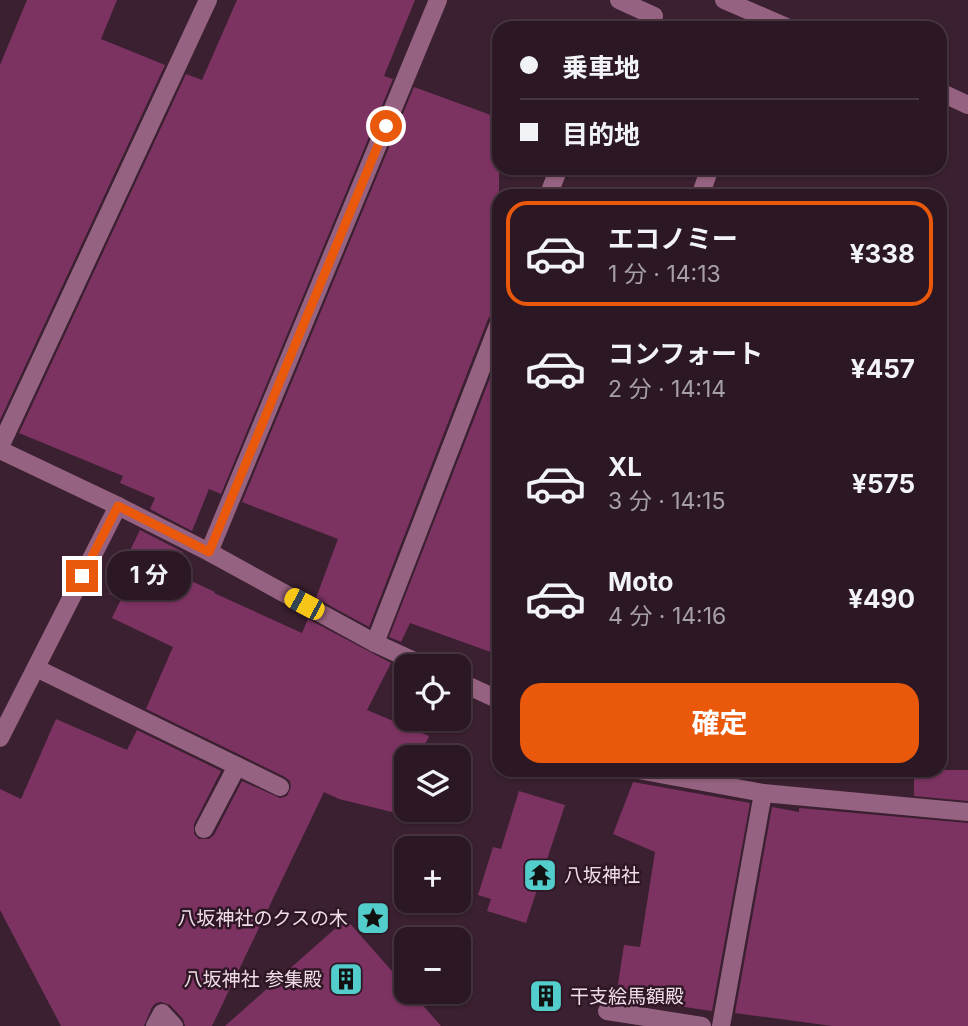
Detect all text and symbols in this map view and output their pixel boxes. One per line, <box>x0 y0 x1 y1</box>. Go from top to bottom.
text: 乗車地 <box>562 52 640 83</box>
route start <box>370 110 402 142</box>
text: 目的地 <box>562 119 640 150</box>
icon: car <box>524 222 587 285</box>
text: エコノミー <box>608 223 738 254</box>
text: ¥338 <box>850 238 915 269</box>
text: 1 分 · 14:13 <box>608 260 721 288</box>
icon: car <box>524 337 587 400</box>
text: コンフォート <box>608 338 763 369</box>
text: ¥457 <box>851 353 915 384</box>
text: 2 分 · 14:14 <box>608 375 726 403</box>
text: XL <box>608 451 642 482</box>
icon: car <box>524 452 587 515</box>
text: ¥575 <box>852 468 915 499</box>
text: 3 分 · 14:15 <box>608 487 725 515</box>
callout: 1 分 <box>106 552 190 600</box>
route end <box>66 560 98 592</box>
text: 1 分 <box>130 561 168 589</box>
text: Moto <box>608 566 673 597</box>
icon: car <box>524 567 587 630</box>
text: ¥490 <box>848 583 915 614</box>
car <box>281 585 328 623</box>
text: 4 分 · 14:16 <box>608 602 726 630</box>
map controls <box>394 654 471 1004</box>
button: locate <box>394 654 471 731</box>
button: 確定 <box>520 683 919 763</box>
button: layers <box>394 745 471 822</box>
button: + <box>394 836 471 913</box>
temple icon: 八坂神社 <box>521 856 559 894</box>
place label: 八坂神社 <box>564 864 640 887</box>
place icon: 八坂神社のクスの木 <box>354 899 392 937</box>
place label: 八坂神社のクスの木 <box>178 907 348 930</box>
button: − <box>394 927 471 1004</box>
building icon: 八坂神社 参集殿 <box>327 960 365 998</box>
place label: 八坂神社 参集殿 <box>184 968 322 991</box>
building icon: 干支絵馬額殿 <box>527 977 565 1015</box>
place label: 干支絵馬額殿 <box>570 985 684 1008</box>

